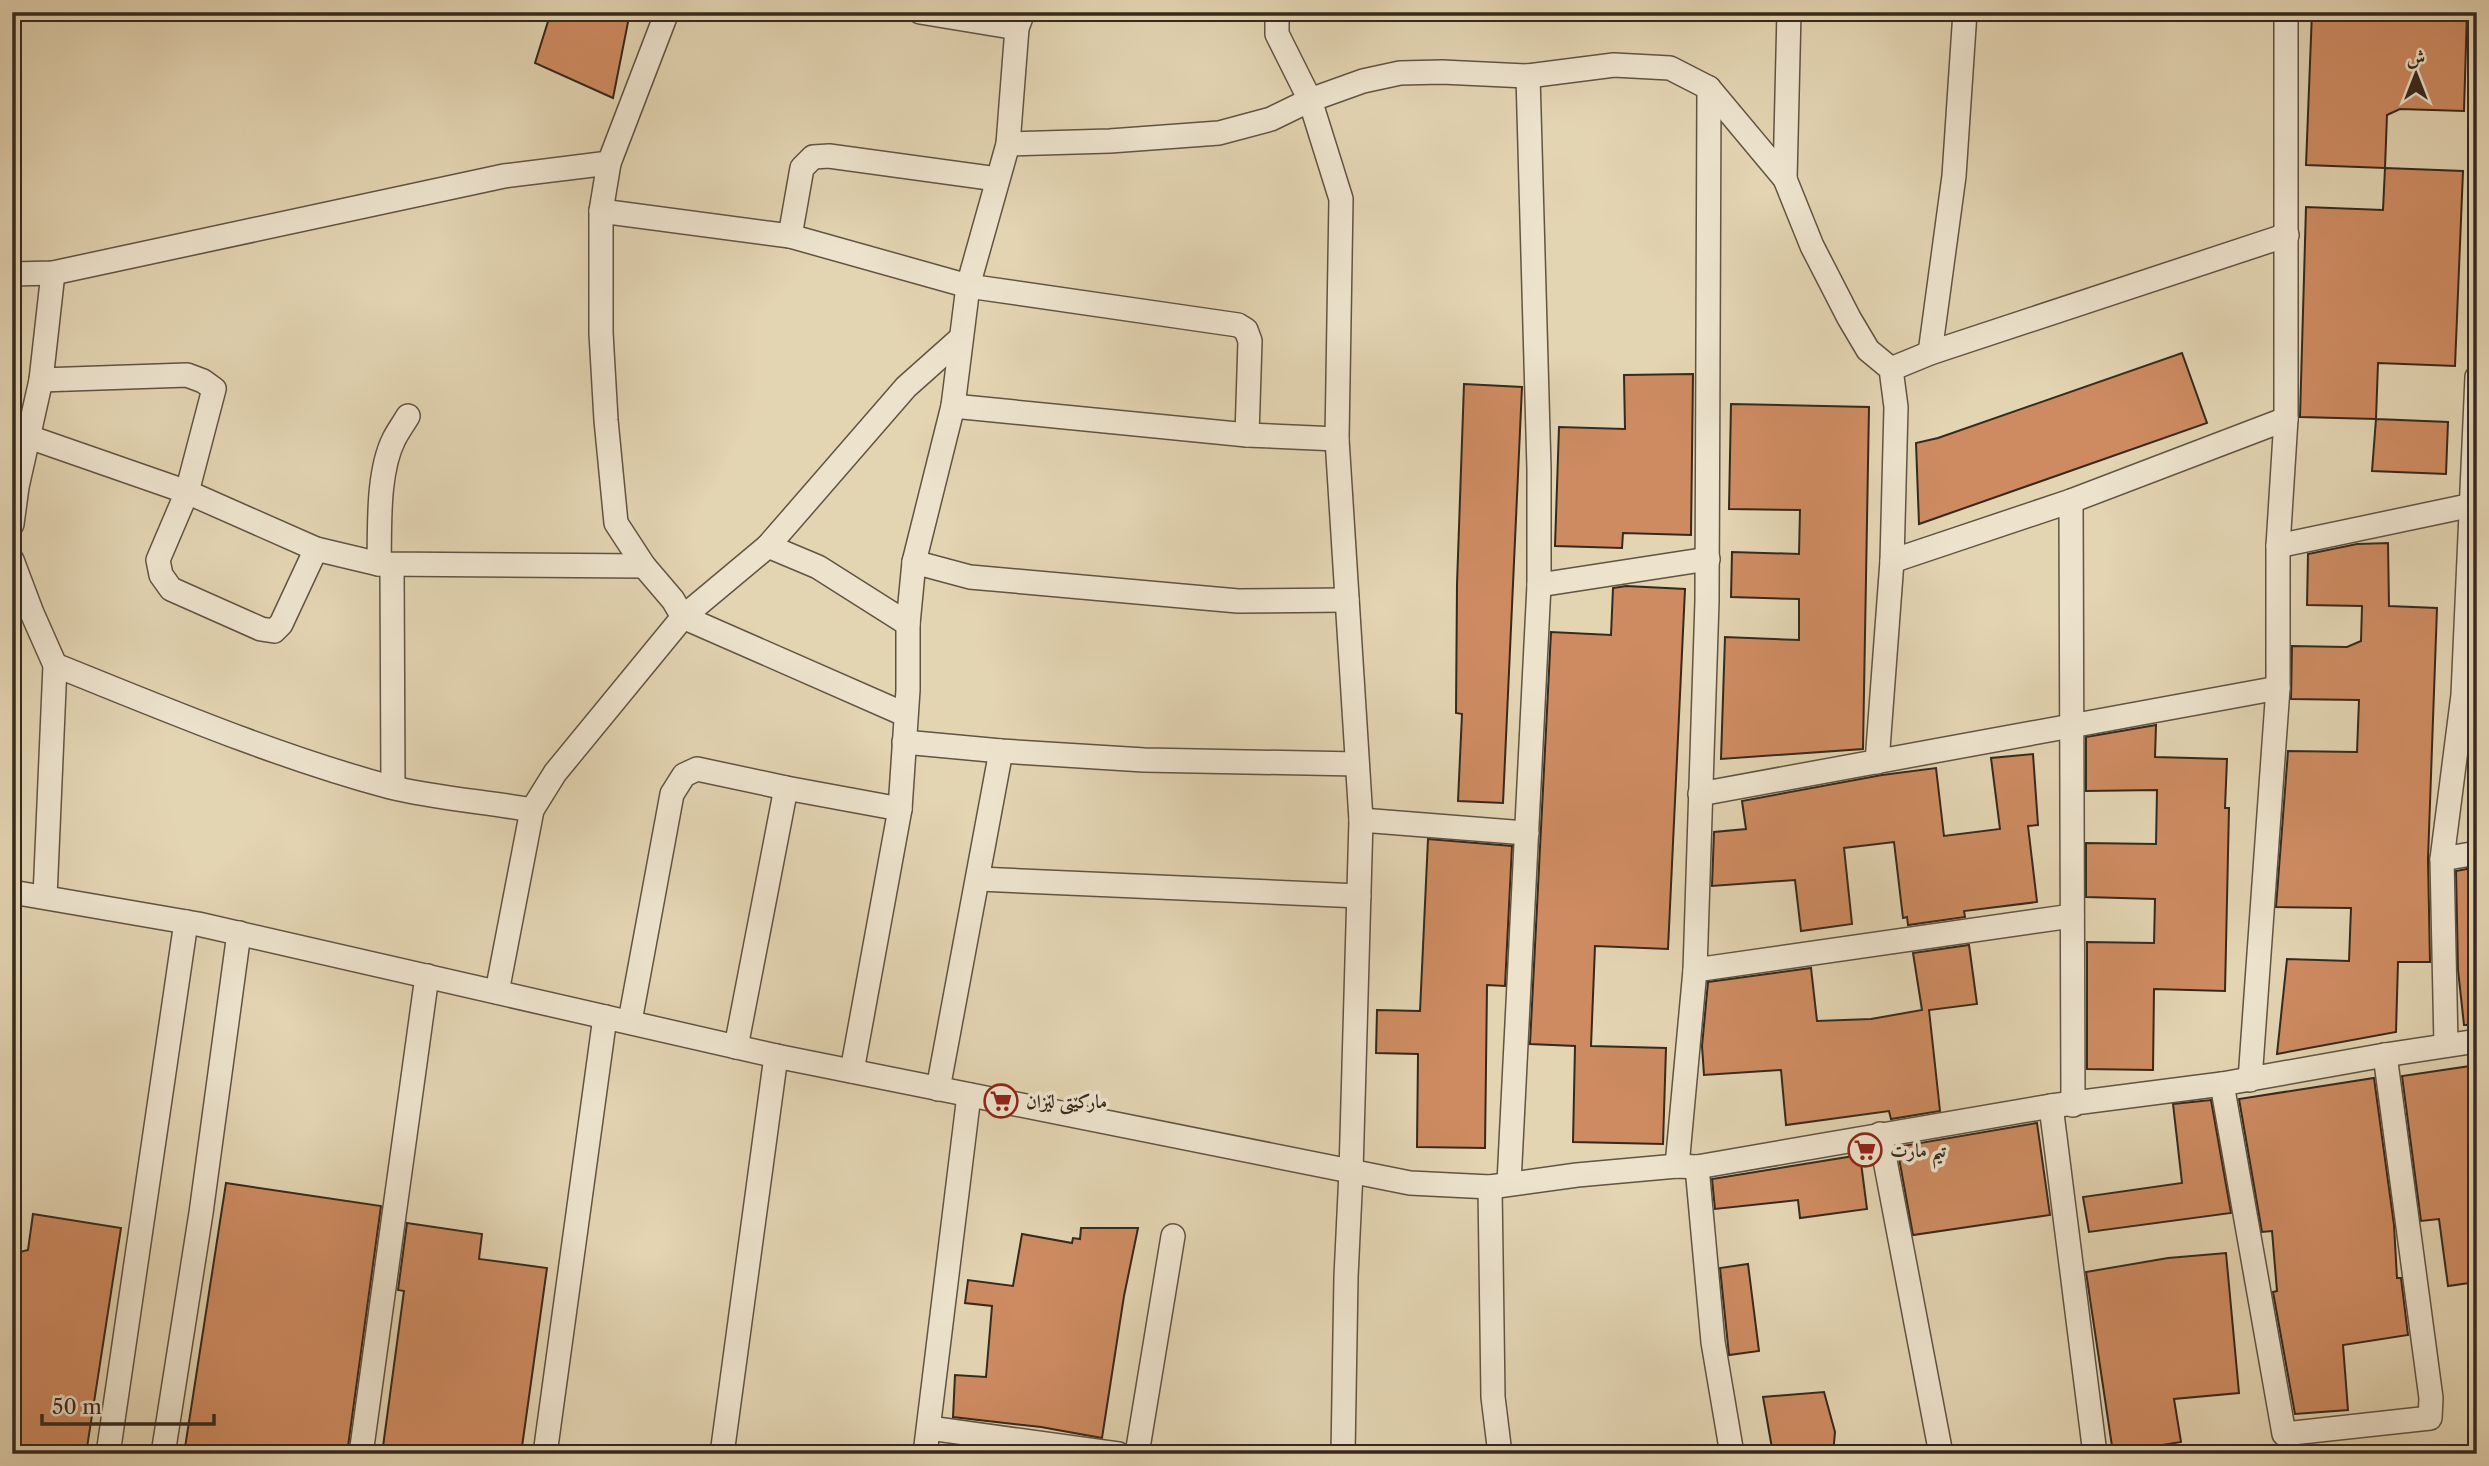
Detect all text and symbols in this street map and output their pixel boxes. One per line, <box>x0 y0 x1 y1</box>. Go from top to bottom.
north arrow <box>2380 38 2450 108</box>
text: ش <box>2407 46 2425 69</box>
supermarket icon: مارکێتی لێزان <box>982 1082 1020 1120</box>
place label: مارکێتی لێزان <box>1026 1090 1107 1115</box>
supermarket icon: تيم مارت <box>1846 1131 1884 1169</box>
place label: تيم مارت <box>1890 1139 1946 1169</box>
scale bar <box>42 1382 214 1426</box>
text: 50 m <box>52 1394 102 1419</box>

